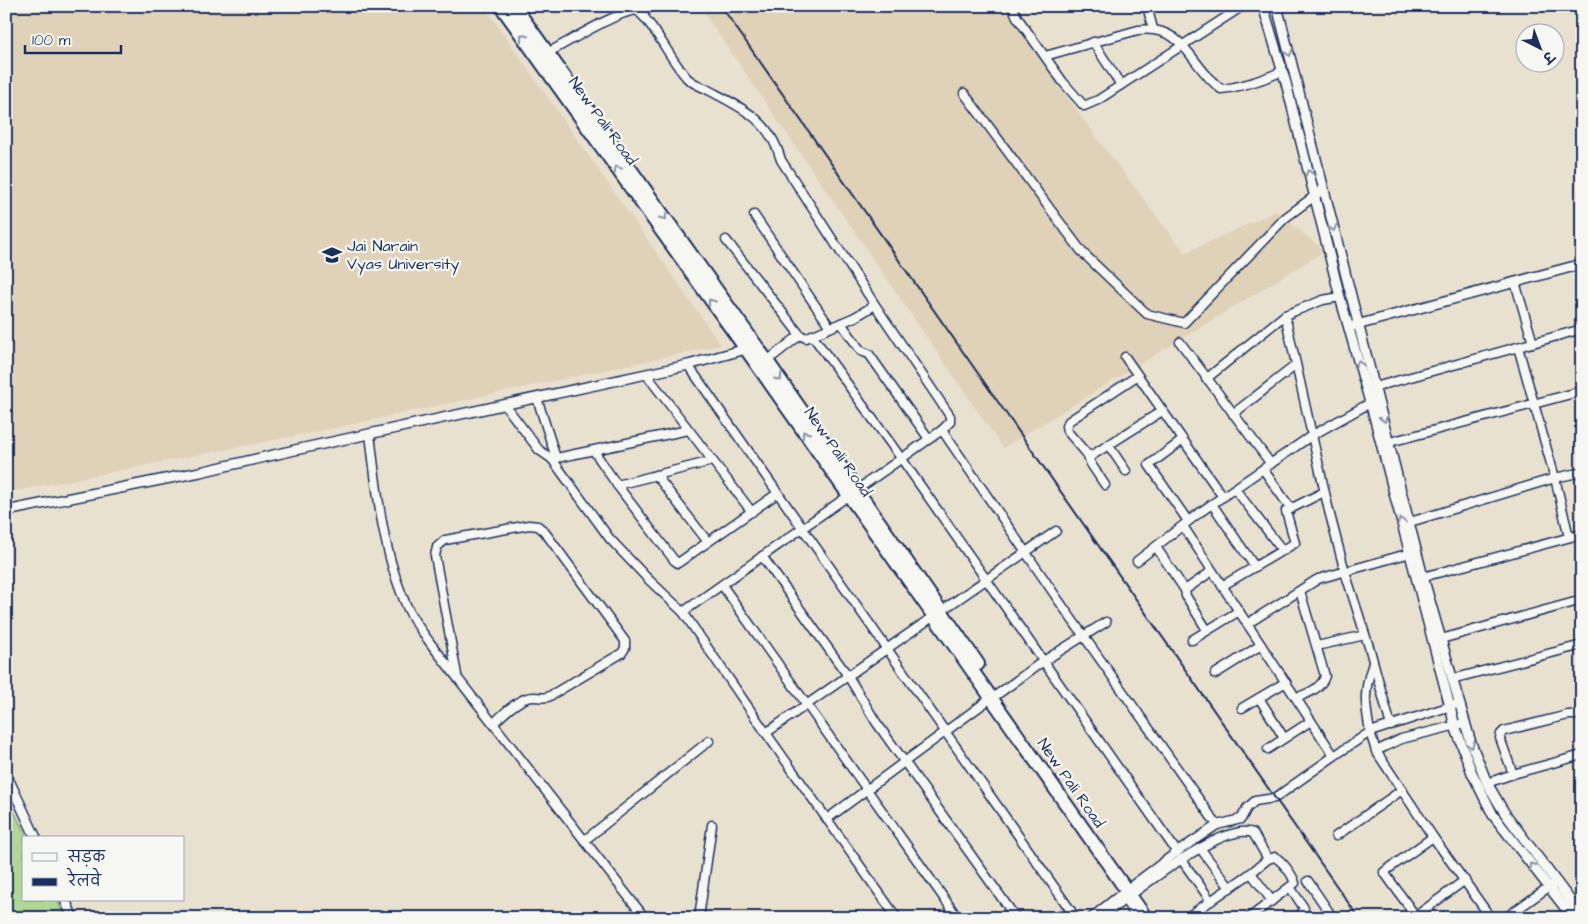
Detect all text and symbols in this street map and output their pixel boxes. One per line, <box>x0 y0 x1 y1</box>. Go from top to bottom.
scale bar <box>25 22 121 54</box>
north arrow <box>1516 22 1566 72</box>
text: 100 m <box>32 30 71 51</box>
one-way arrow <box>520 34 528 43</box>
text: उ <box>1537 45 1560 69</box>
one-way arrow <box>1283 49 1294 58</box>
street label: New Pali Road <box>563 72 643 170</box>
one-way arrow <box>614 165 623 175</box>
one-way arrow <box>1304 169 1315 178</box>
one-way arrow <box>658 211 667 221</box>
one-way arrow <box>1328 223 1338 231</box>
place label: Jai Narain Vyas University <box>347 235 460 276</box>
school or university icon: Jai Narain Vyas University <box>321 244 343 266</box>
one-way arrow <box>708 298 718 307</box>
one-way arrow <box>1354 360 1365 369</box>
one-way arrow <box>773 372 782 382</box>
street label: New Pali Road <box>799 403 877 501</box>
one-way arrow <box>1378 414 1388 422</box>
one-way arrow <box>803 431 811 440</box>
one-way arrow <box>1396 517 1407 526</box>
street label: New Pali Road <box>1032 734 1110 832</box>
one-way arrow <box>1466 740 1476 748</box>
legend <box>22 836 185 902</box>
text: सड़क <box>67 847 106 868</box>
one-way arrow <box>1529 863 1537 872</box>
text: रेलवे <box>66 867 102 892</box>

